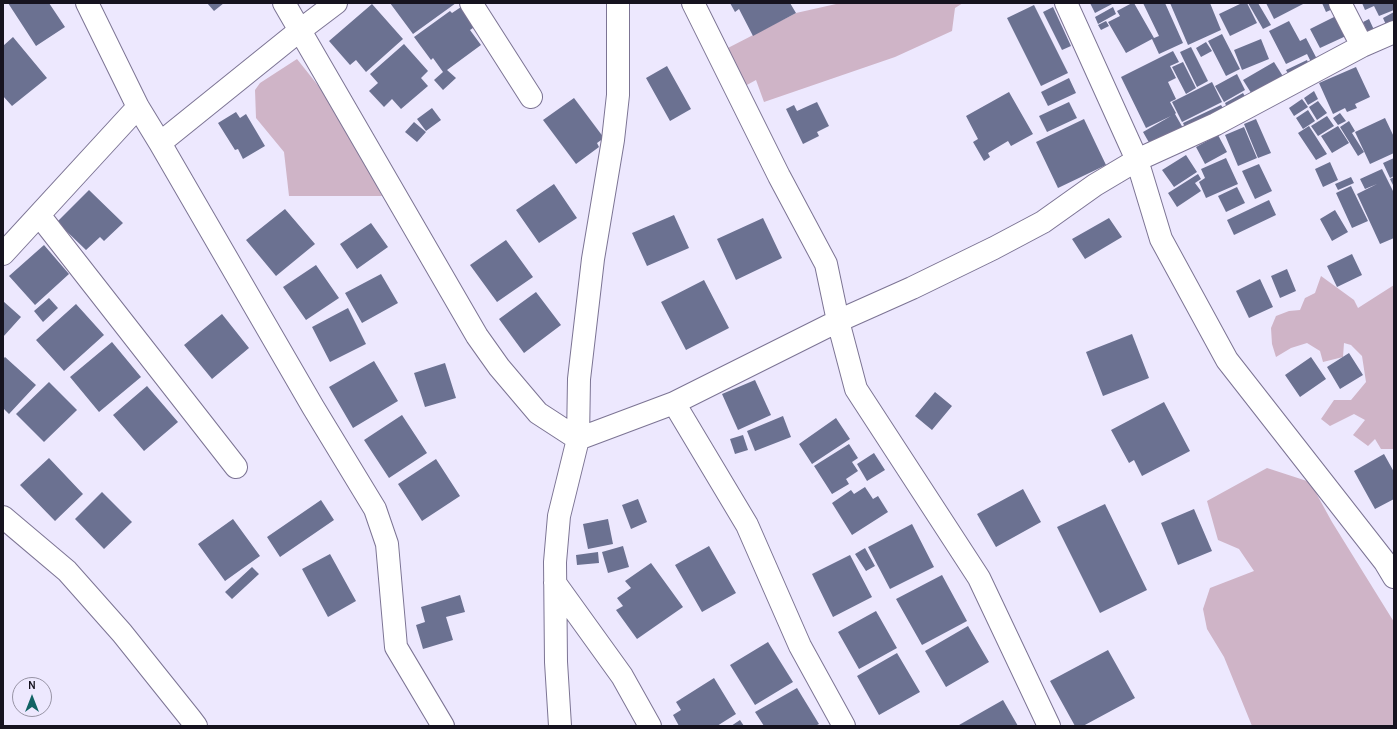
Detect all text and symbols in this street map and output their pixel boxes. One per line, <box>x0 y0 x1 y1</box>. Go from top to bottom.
north arrow <box>12 677 52 717</box>
text: N <box>28 679 36 692</box>

